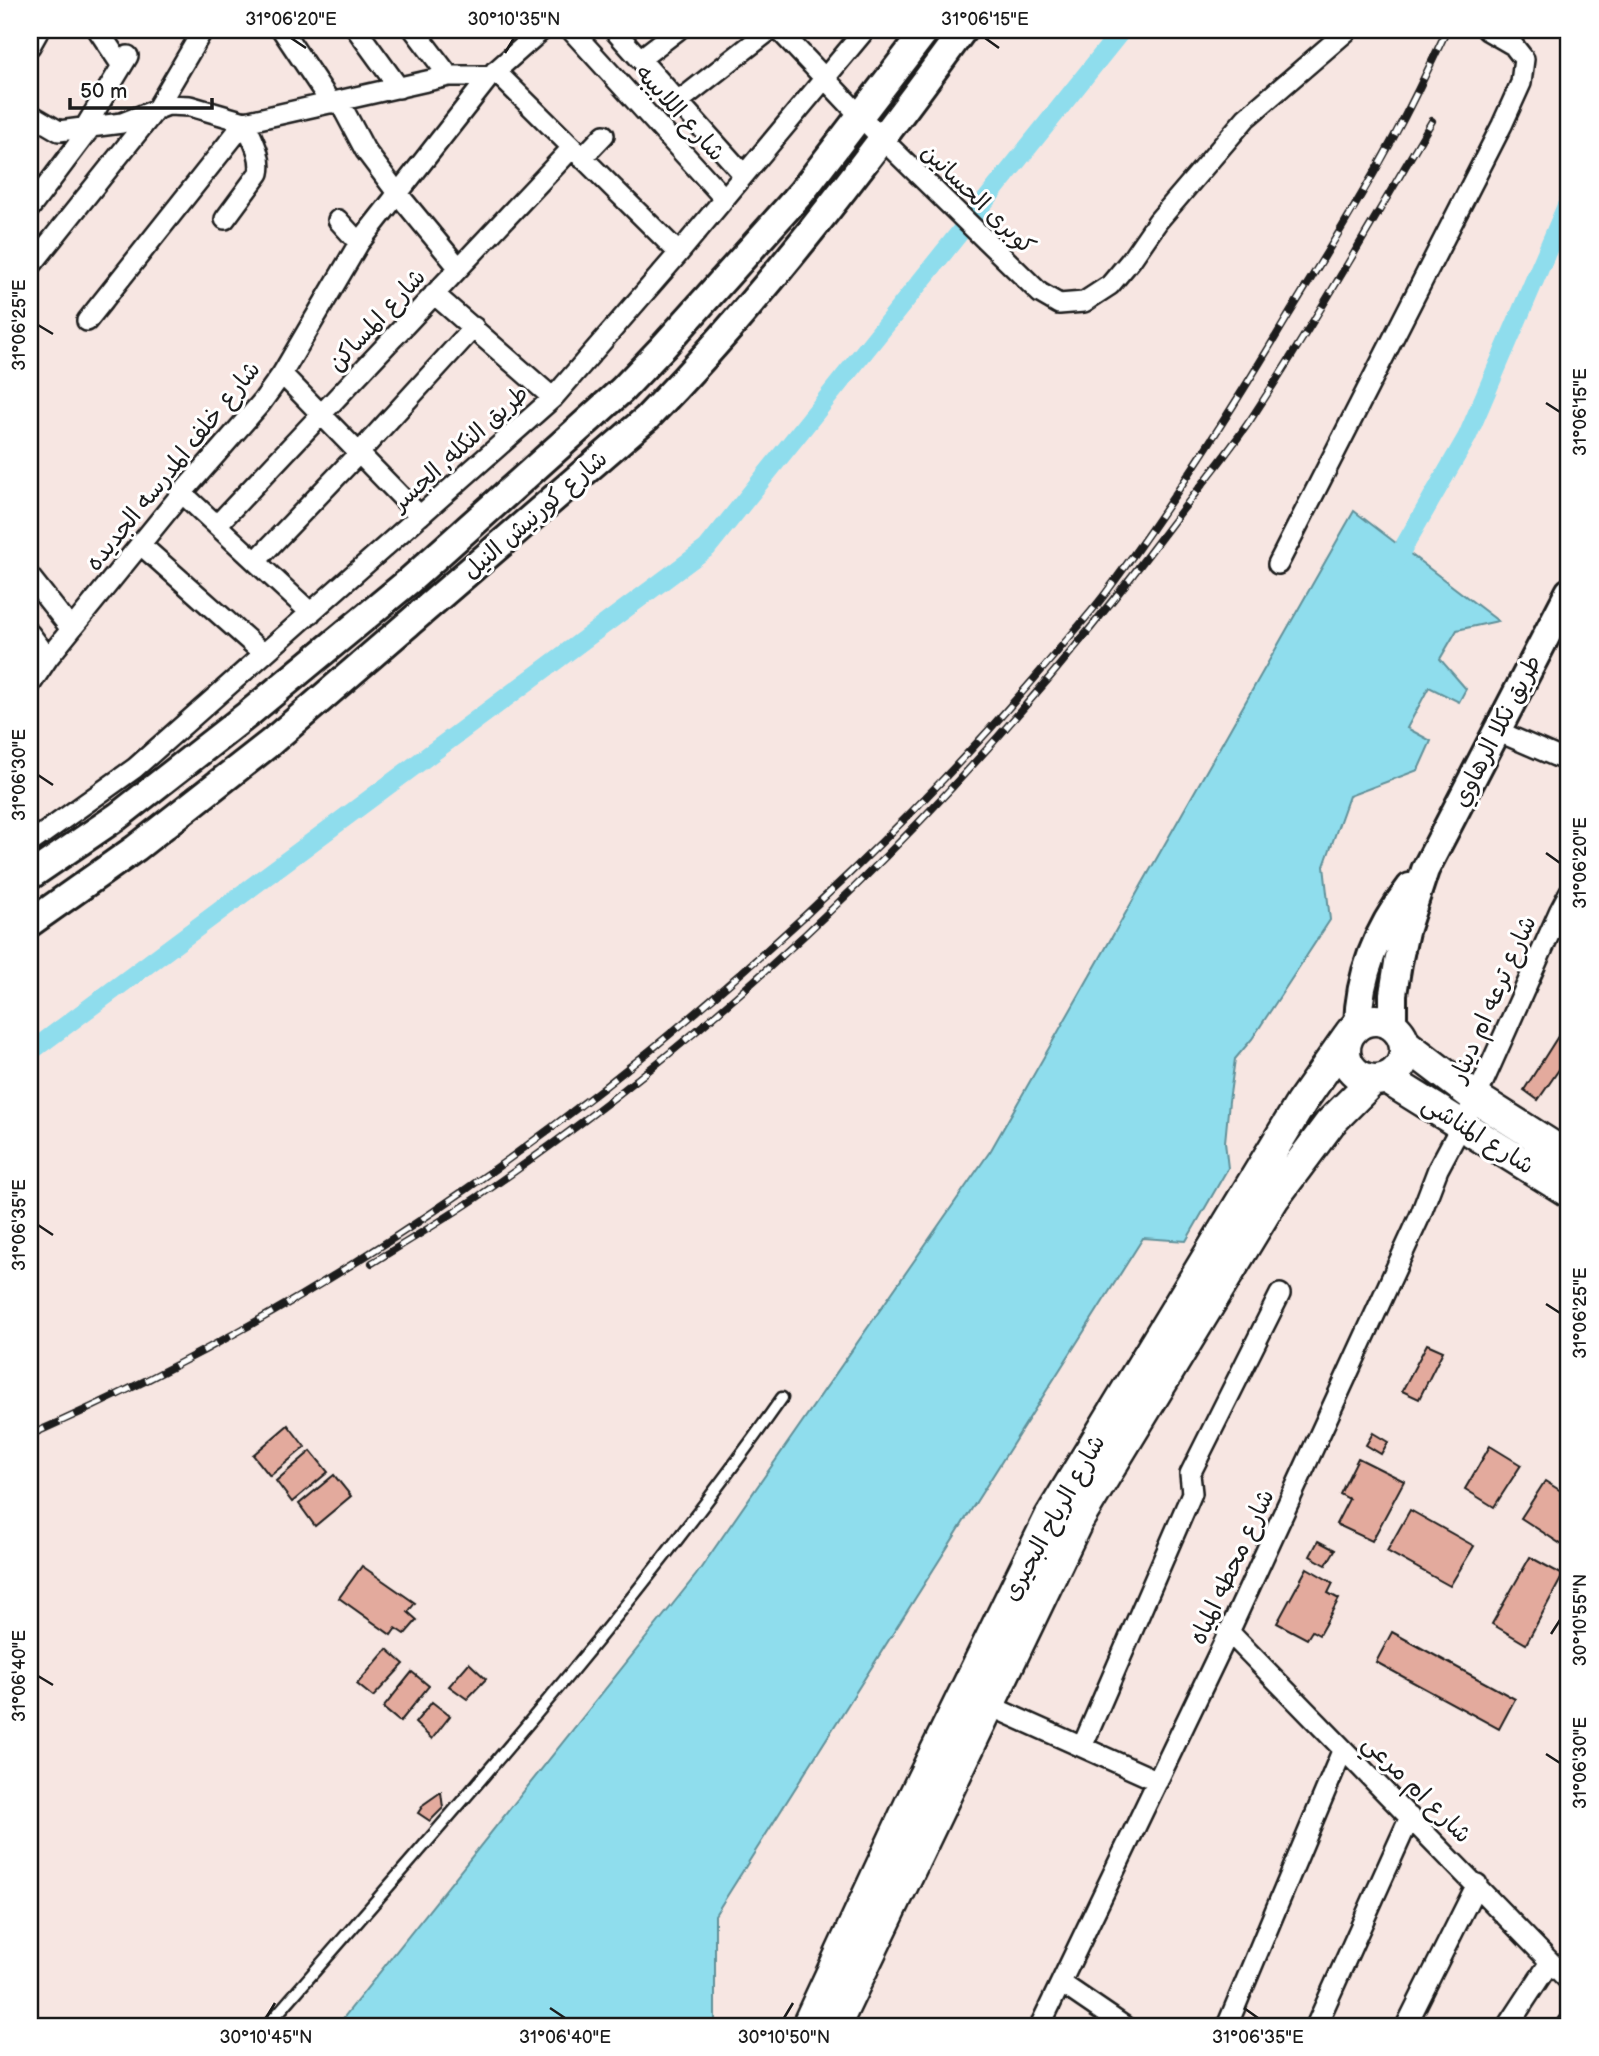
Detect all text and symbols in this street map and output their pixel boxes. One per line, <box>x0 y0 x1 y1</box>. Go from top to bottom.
text: 31°06'20"E <box>245 9 337 30</box>
text: 30°10'35"N <box>467 9 561 30</box>
text: 31°06'15"E <box>941 9 1029 30</box>
street label: شارع اللابيبه <box>628 59 731 169</box>
scale bar <box>70 66 212 110</box>
text: 50 m <box>80 79 127 104</box>
street label: كوبرى الحسانين <box>914 137 1041 261</box>
street label: شارع المساكن <box>322 263 433 379</box>
text: 31°06'25"E <box>9 279 30 371</box>
street label: شارع خلف المدرسه الجديده <box>79 355 268 578</box>
text: 31°06'15"E <box>1570 368 1591 456</box>
street label: طريق النكله, الجسر <box>384 379 534 518</box>
street label: شارع كورنيش النيل <box>457 444 615 587</box>
street label: طريق نكلا الرهاوي <box>1446 650 1550 813</box>
text: 31°06'30"E <box>9 729 30 821</box>
text: 31°06'20"E <box>1570 817 1591 909</box>
street label: شارع ترعه ام دينار <box>1443 911 1545 1090</box>
street label: شارع المناشى <box>1416 1089 1539 1183</box>
text: 31°06'35"E <box>9 1179 30 1271</box>
text: 31°06'25"E <box>1570 1267 1591 1359</box>
street label: شارع الرياح البحيرى <box>996 1430 1113 1607</box>
street label: شارع محطه المياه <box>1183 1485 1282 1650</box>
text: 30°10'55"N <box>1570 1574 1591 1666</box>
text: 31°06'40"E <box>9 1630 30 1722</box>
text: 31°06'30"E <box>1570 1717 1591 1809</box>
street label: شارع ام مرعي <box>1352 1729 1477 1854</box>
text: 30°10'45"N <box>219 2027 313 2048</box>
text: 31°06'40"E <box>519 2027 611 2048</box>
text: 30°10'50"N <box>738 2027 830 2048</box>
text: 31°06'35"E <box>1212 2027 1304 2048</box>

